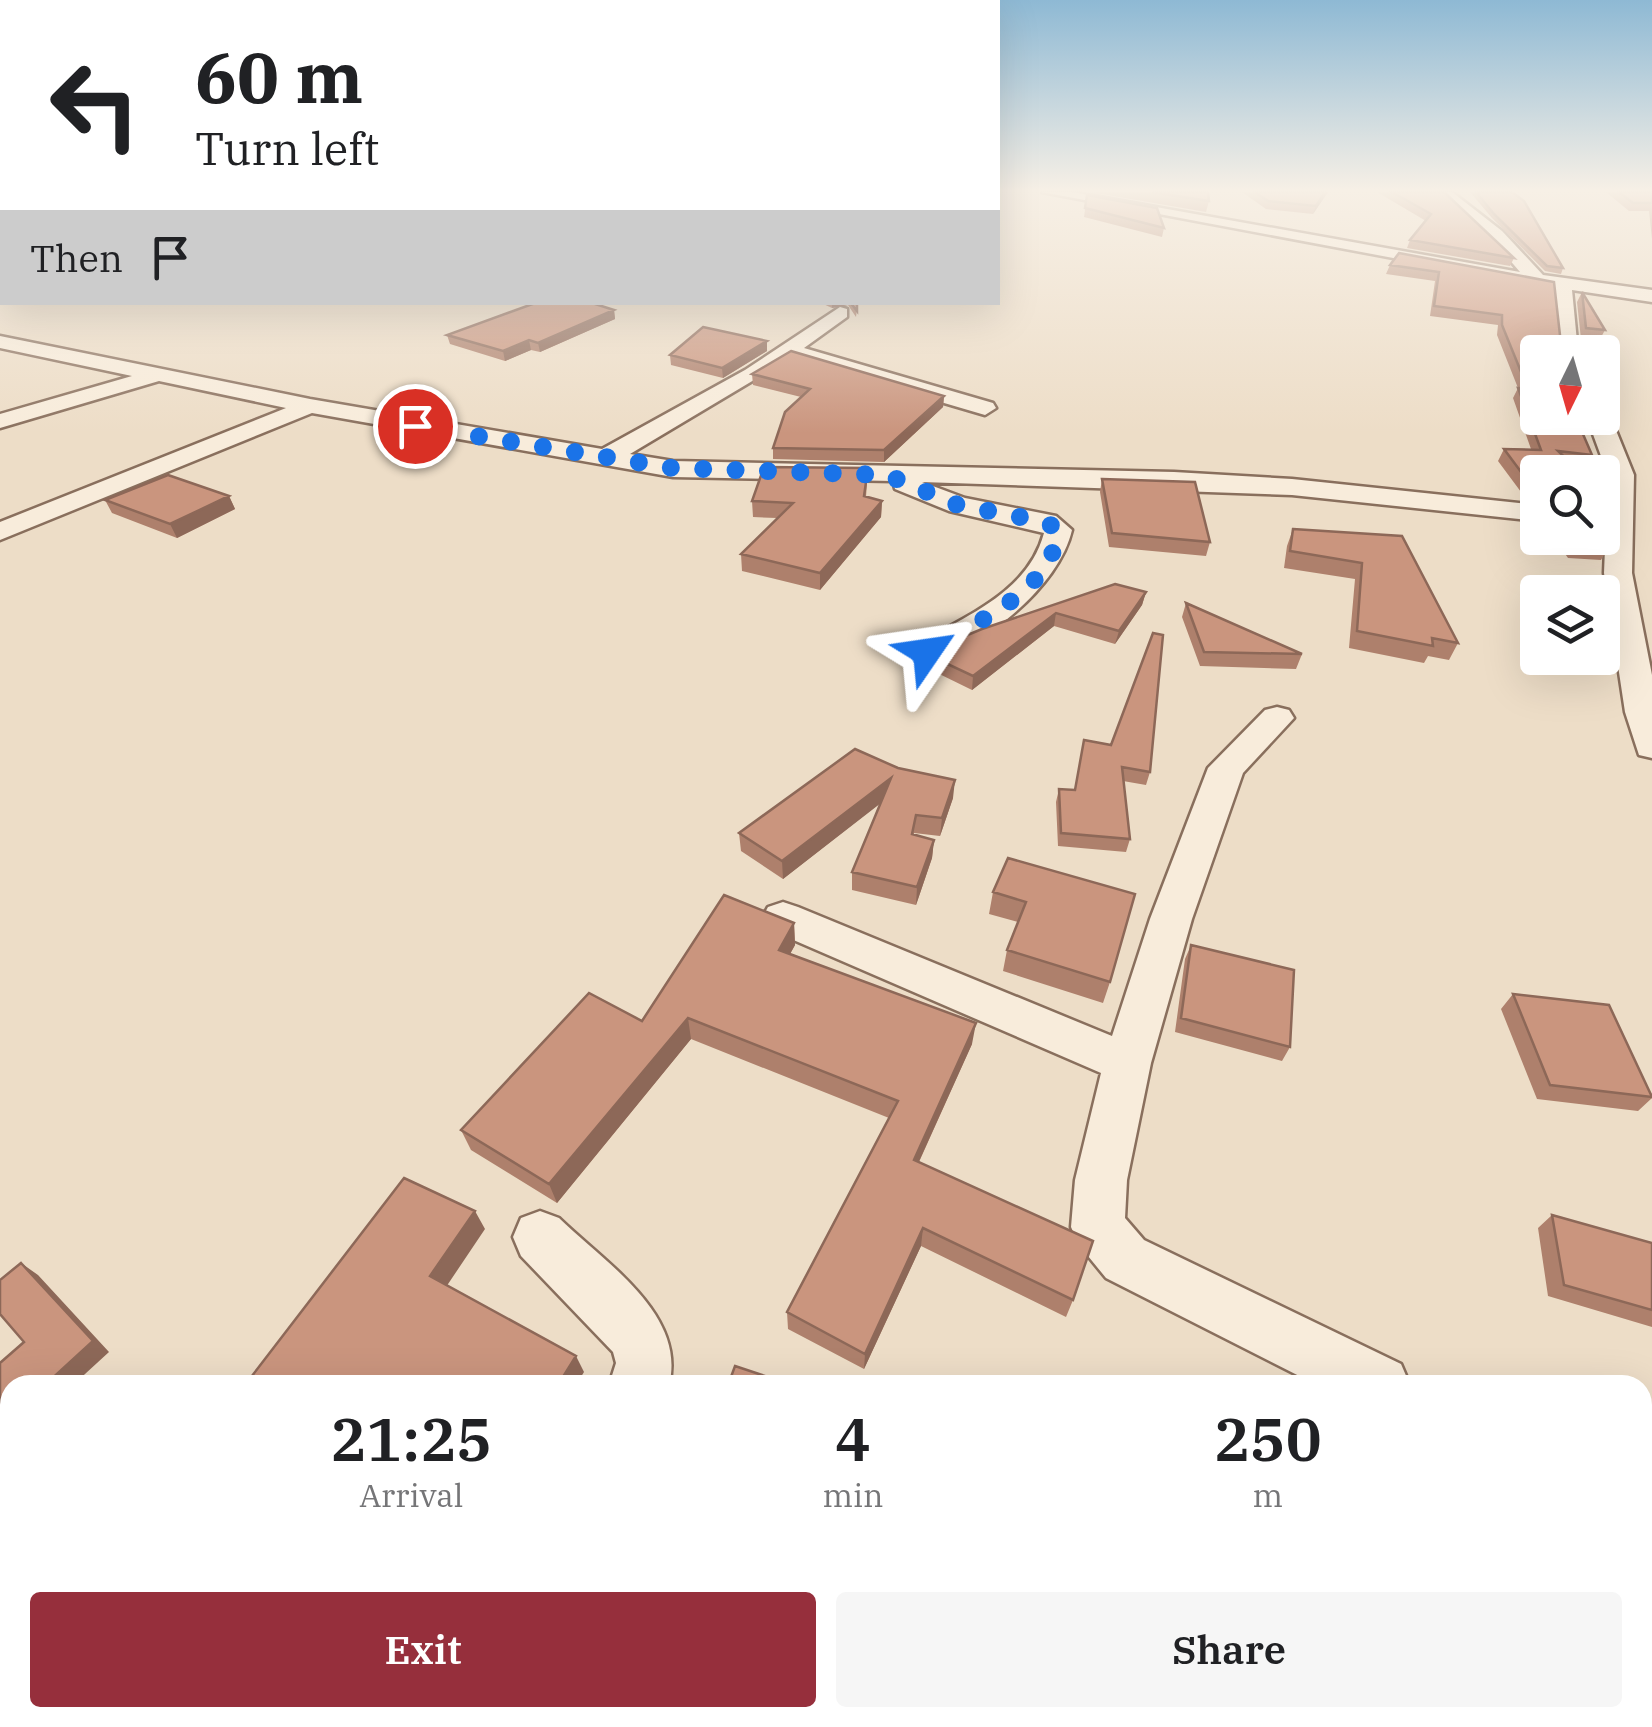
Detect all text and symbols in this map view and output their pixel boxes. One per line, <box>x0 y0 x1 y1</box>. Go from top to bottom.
text: 60 m <box>195 31 363 122</box>
icon: left <box>30 40 160 170</box>
text: Turn left <box>195 119 379 177</box>
icon: arrive <box>143 230 198 285</box>
text: Then <box>30 233 123 282</box>
north arrow <box>1520 335 1620 435</box>
map controls <box>1520 335 1620 675</box>
pin <box>373 384 458 469</box>
icon: arrive <box>388 399 443 454</box>
button: search <box>1520 455 1620 555</box>
button: layers <box>1520 575 1620 675</box>
position arrow <box>875 600 979 704</box>
text: 21:25 <box>330 1399 492 1478</box>
text: 4 <box>835 1399 871 1478</box>
text: 250 <box>1214 1399 1322 1478</box>
text: Arrival <box>359 1474 463 1516</box>
text: min <box>822 1474 883 1516</box>
text: m <box>1252 1474 1283 1516</box>
button: Exit <box>30 1592 816 1707</box>
button: Share <box>836 1592 1622 1707</box>

